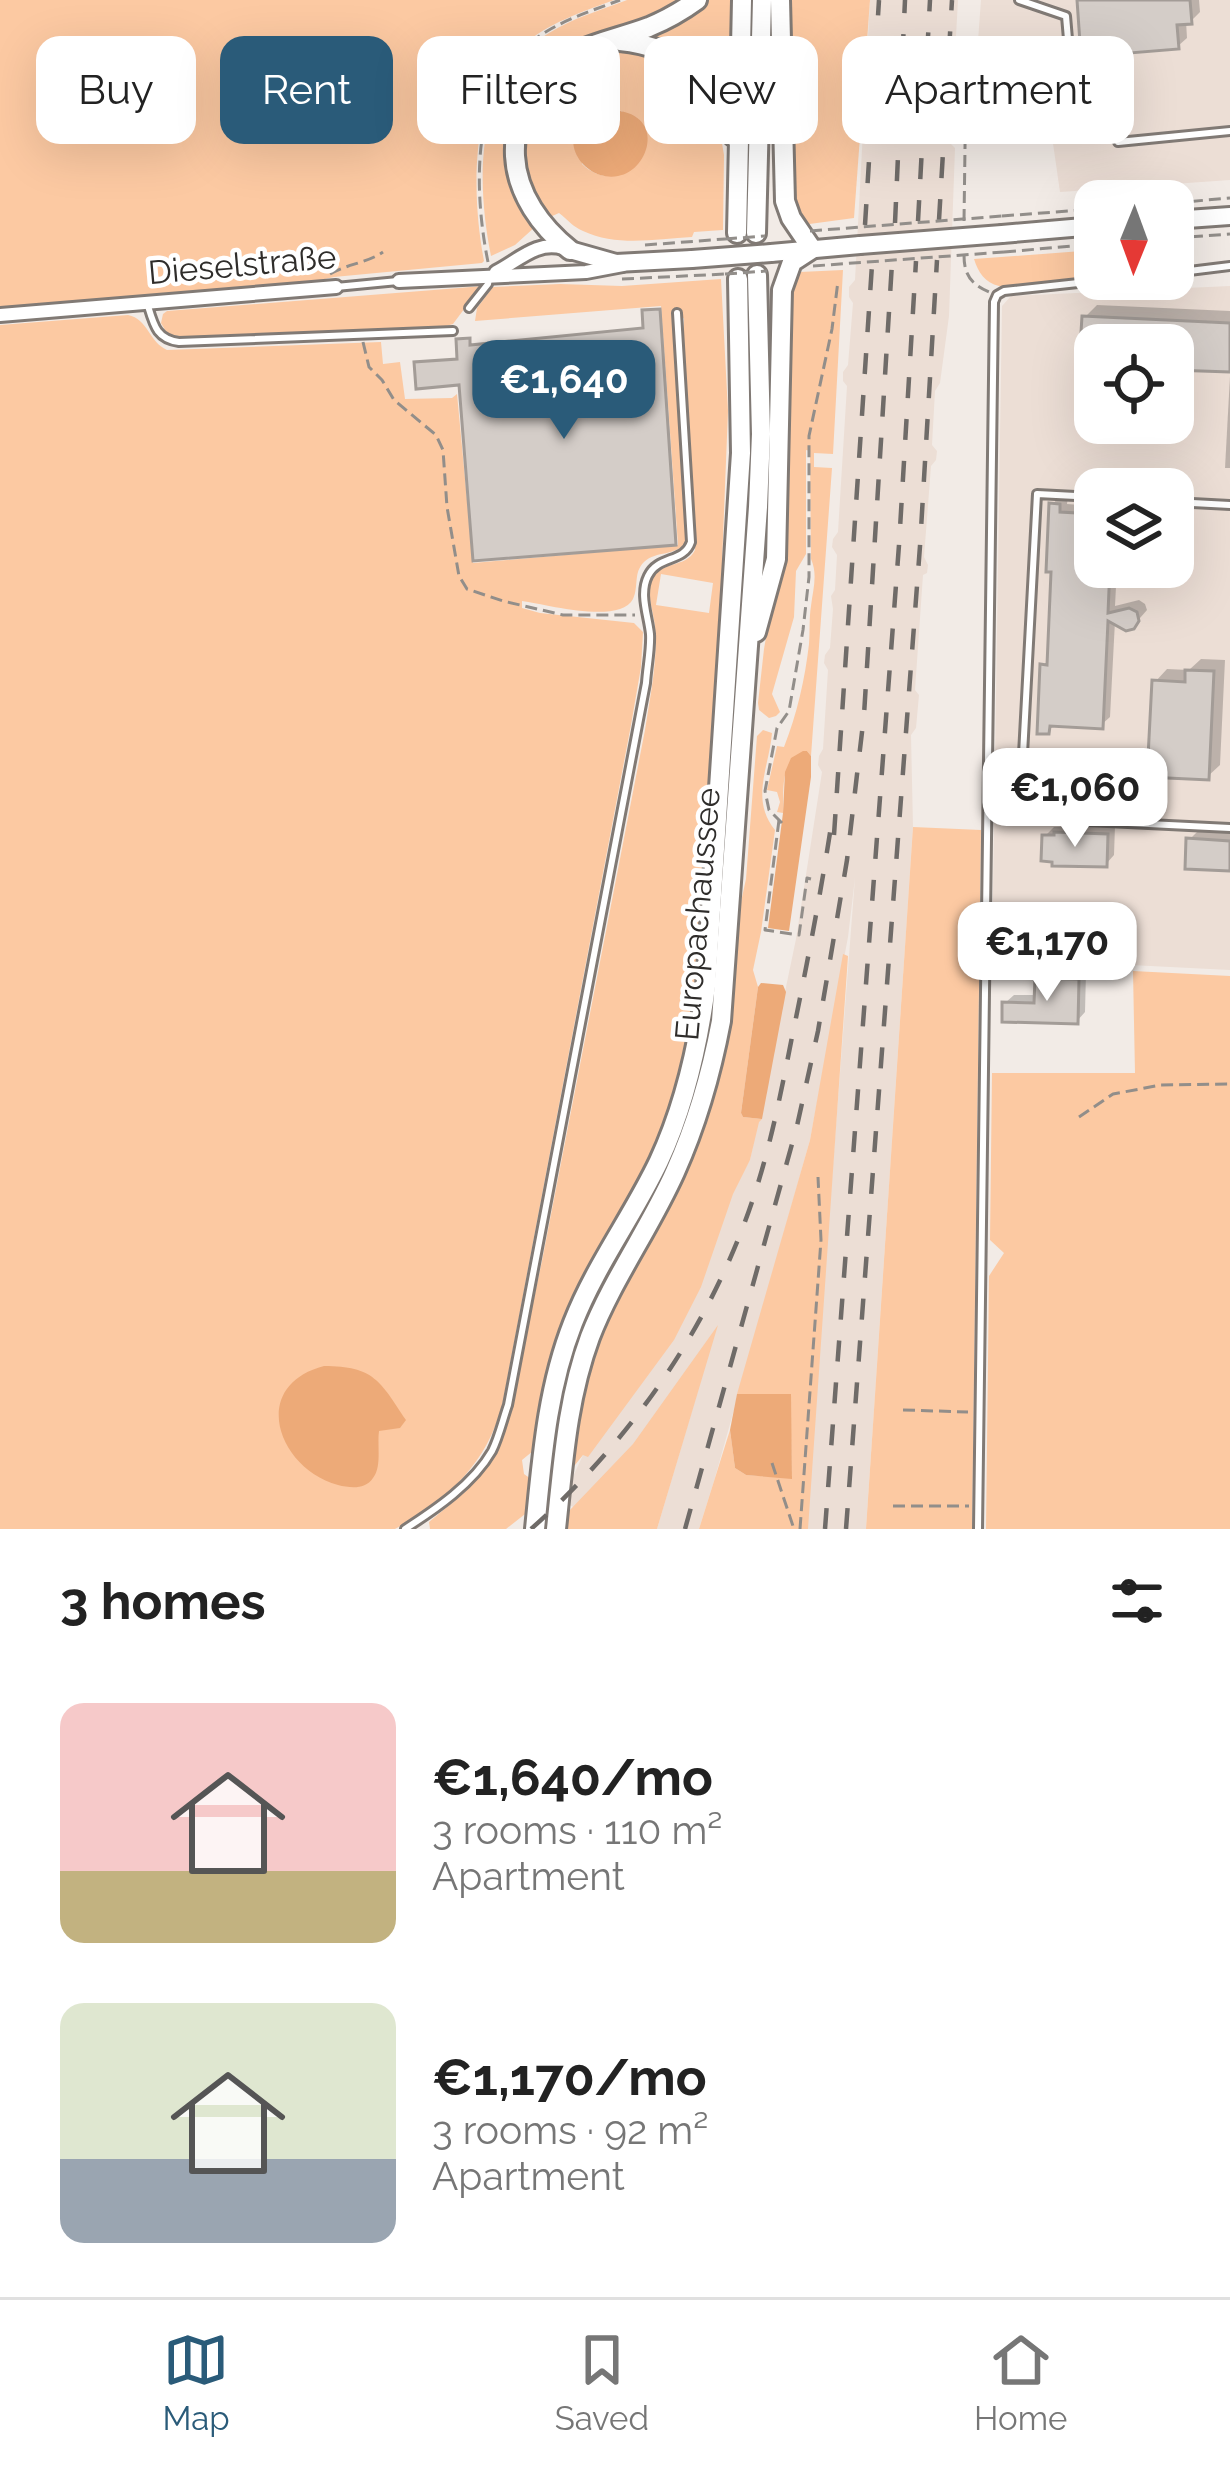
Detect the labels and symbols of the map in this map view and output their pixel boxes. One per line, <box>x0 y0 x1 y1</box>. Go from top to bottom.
north arrow <box>1074 180 1194 300</box>
street label: Dieselstraße <box>146 237 338 292</box>
pin: €1,640 <box>466 340 662 442</box>
pin: €1,060 <box>977 748 1173 850</box>
street label: Europachaussee <box>667 786 728 1042</box>
pin: €1,170 <box>949 902 1145 1004</box>

